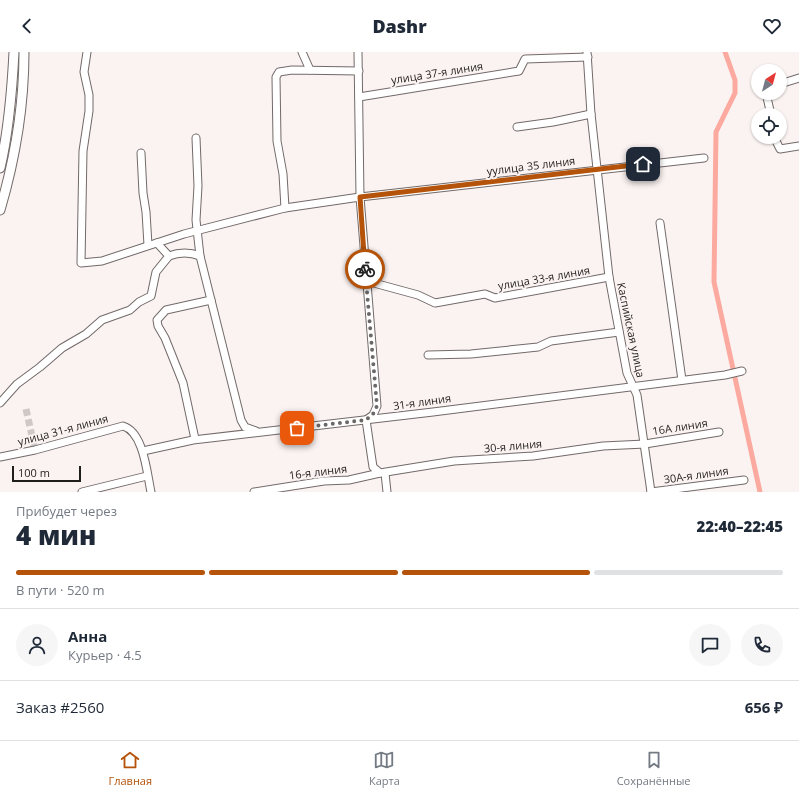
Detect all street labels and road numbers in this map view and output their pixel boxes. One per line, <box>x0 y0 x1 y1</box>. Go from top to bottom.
street label: улица 37-я линия <box>390 58 484 87</box>
street label: уулица 35 линия <box>486 153 576 178</box>
street label: улица 33-я линия <box>497 262 591 293</box>
street label: Каспийская улица <box>614 281 649 379</box>
street label: 31-я линия <box>392 390 452 413</box>
street label: улица 31-я линия <box>16 410 110 449</box>
street label: 16А линия <box>651 415 709 438</box>
street label: 30-я линия <box>483 435 543 456</box>
street label: 16-я линия <box>288 461 348 483</box>
street label: 30А-я линия <box>663 463 729 486</box>

